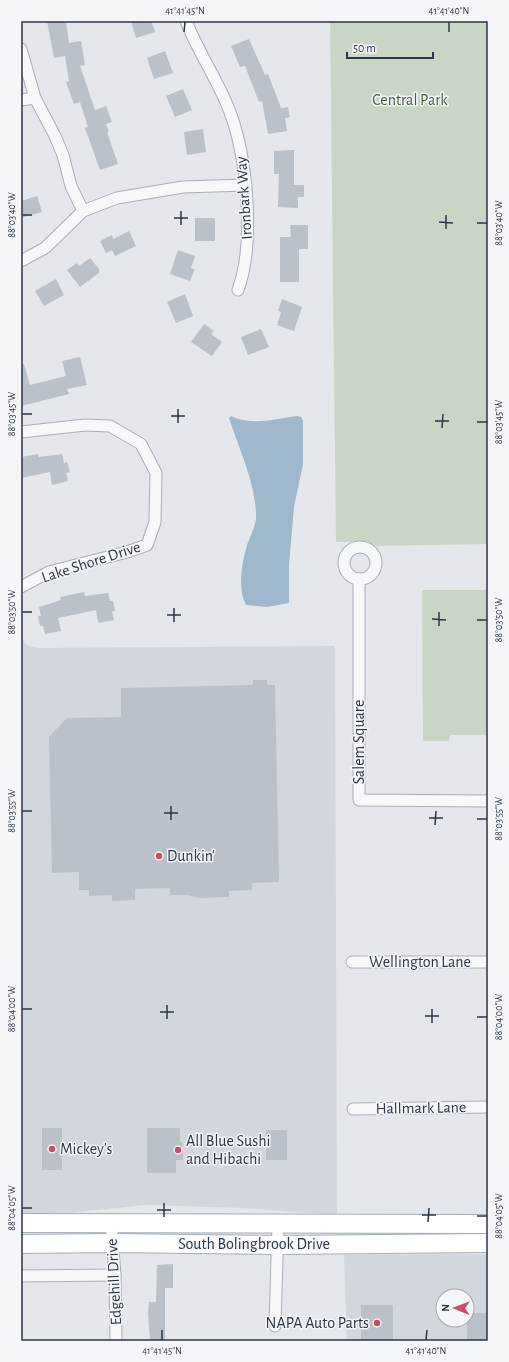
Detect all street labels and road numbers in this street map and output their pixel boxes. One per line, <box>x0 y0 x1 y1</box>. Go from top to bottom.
street label: Ironbark Way <box>233 156 256 240</box>
street label: Lake Shore Drive <box>40 538 142 586</box>
street label: Salem Square <box>351 700 367 784</box>
street label: Wellington Lane <box>369 954 471 970</box>
street label: Hallmark Lane <box>376 1099 466 1117</box>
street label: South Bolingbrook Drive <box>178 1236 330 1252</box>
street label: Edgehill Drive <box>104 1238 124 1326</box>

